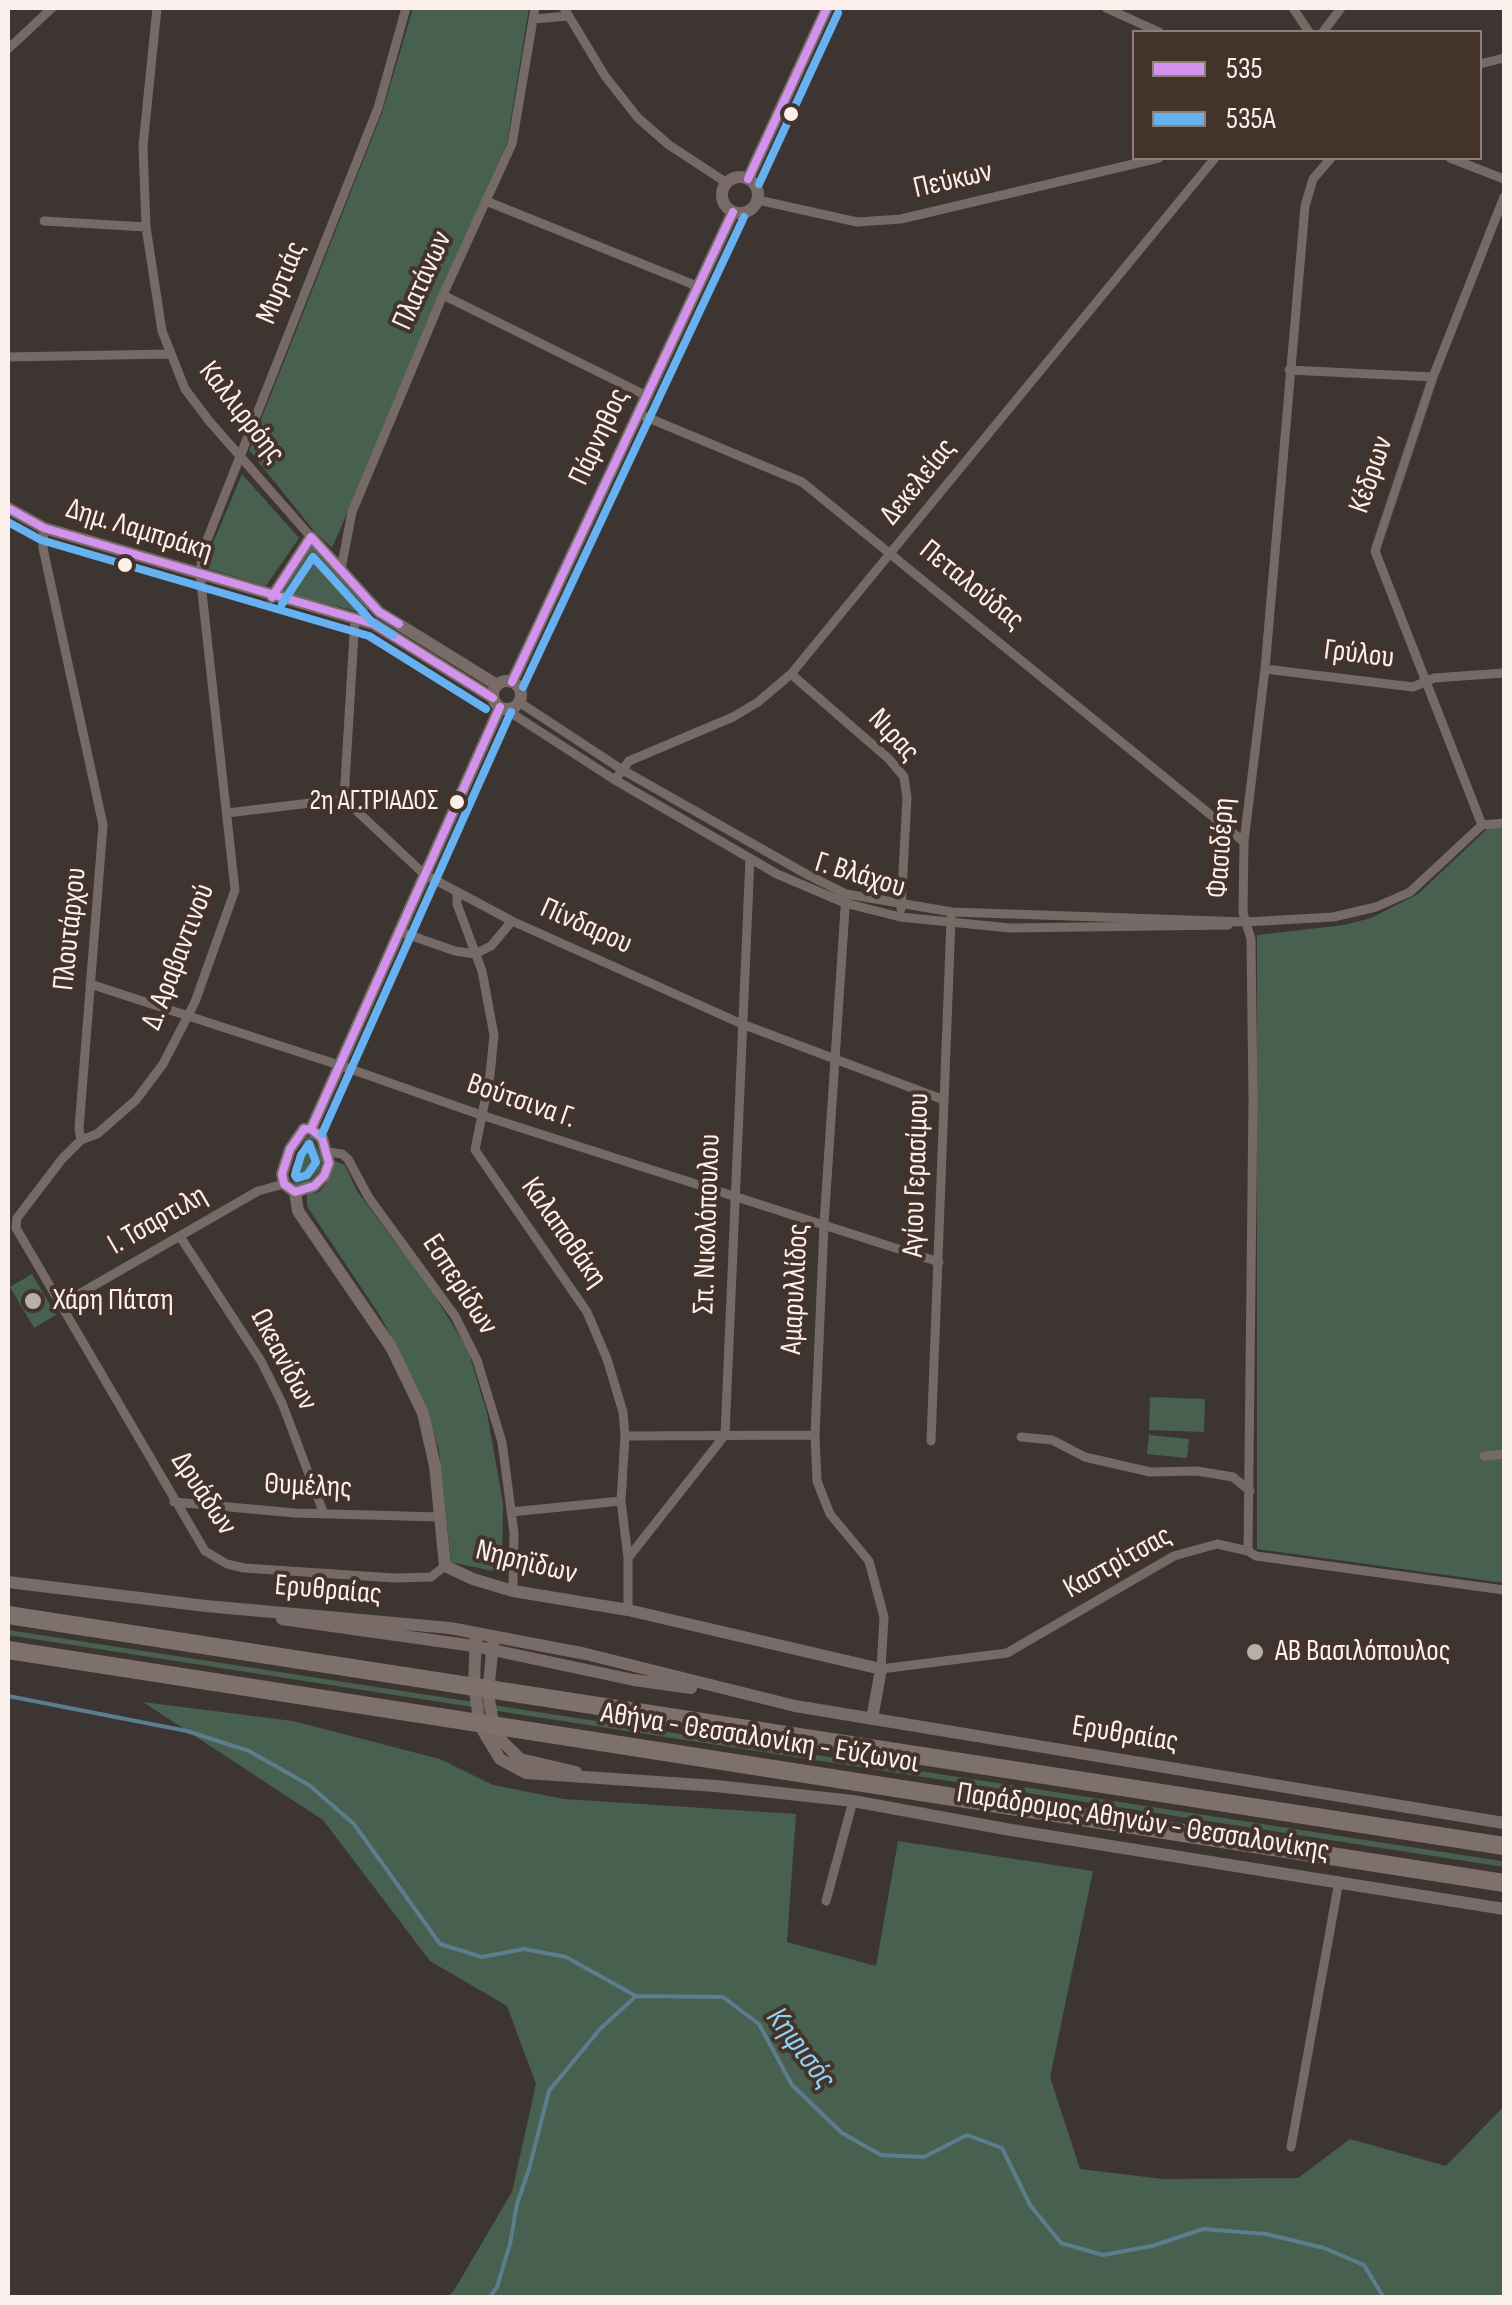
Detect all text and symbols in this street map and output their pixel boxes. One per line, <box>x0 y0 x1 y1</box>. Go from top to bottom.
legend <box>1132 30 1482 160</box>
text: 535 <box>1226 51 1263 87</box>
text: 535A <box>1226 101 1275 137</box>
unlabelled marker <box>781 104 801 124</box>
street label: Πεύκων <box>910 154 996 208</box>
street label: Πλατάνων <box>385 226 461 336</box>
street label: Μυρτιάς <box>249 237 315 329</box>
street label: Καλλιρρόης <box>190 355 292 471</box>
street label: Πάρνηθος <box>562 383 638 491</box>
street label: Δεκελείας <box>873 431 965 533</box>
street label: Κέδρων <box>1342 432 1402 518</box>
street label: Δημ. Λαμπράκη <box>62 492 216 570</box>
street label: Πεταλούδας <box>911 533 1031 639</box>
unlabelled marker <box>115 555 135 575</box>
street label: Γρύλου <box>1322 633 1396 677</box>
street label: Νιρας <box>860 702 926 770</box>
place label: 2η ΑΓ.ΤΡΙΑΔΟΣ <box>310 785 438 819</box>
marker: 2η ΑΓ.ΤΡΙΑΔΟΣ <box>447 792 467 812</box>
street label: Φασιδέρη <box>1201 797 1243 899</box>
street label: Γ. Βλάχου <box>810 845 910 907</box>
street label: Πλουτάρχου <box>47 866 95 992</box>
street label: Δ. Αραβαντινού <box>135 879 223 1035</box>
street label: Πίνδαρου <box>535 891 637 963</box>
street label: Βούτσινα Γ. <box>462 1067 580 1137</box>
street label: Αγίου Γερασίμου <box>896 1092 938 1258</box>
street label: Σπ. Νικολόπουλου <box>687 1133 729 1315</box>
street label: Καλαποθάκη <box>512 1171 614 1295</box>
street label: Ι. Τσαρτιλη <box>102 1178 214 1264</box>
street label: Αμαρυλλίδος <box>775 1223 817 1355</box>
street label: Εσπερίδων <box>413 1228 505 1342</box>
place label: Χάρη Πάτση <box>53 1283 174 1319</box>
marker: Χάρη Πάτση <box>22 1290 44 1312</box>
street label: Ωκεανίδων <box>241 1303 325 1417</box>
street label: Δρυάδων <box>162 1446 244 1542</box>
street label: Θυμέλης <box>263 1467 353 1507</box>
street label: Καστρίτσας <box>1058 1519 1178 1607</box>
street label: Νηρηϊδων <box>472 1533 580 1593</box>
street label: Ερυθραίας <box>273 1568 383 1614</box>
place label: ΑΒ Βασιλόπουλος <box>1275 1634 1451 1670</box>
marker: ΑΒ Βασιλόπουλος <box>1244 1641 1266 1663</box>
street label: Αθήνα - Θεσσαλονίκη - Εύζωνοι <box>598 1696 922 1782</box>
street label: Ερυθραίας <box>1069 1709 1181 1761</box>
street label: Παράδρομος Αθηνών - Θεσσαλονίκης <box>954 1776 1332 1870</box>
water label: Κηφισός <box>757 2001 843 2097</box>

